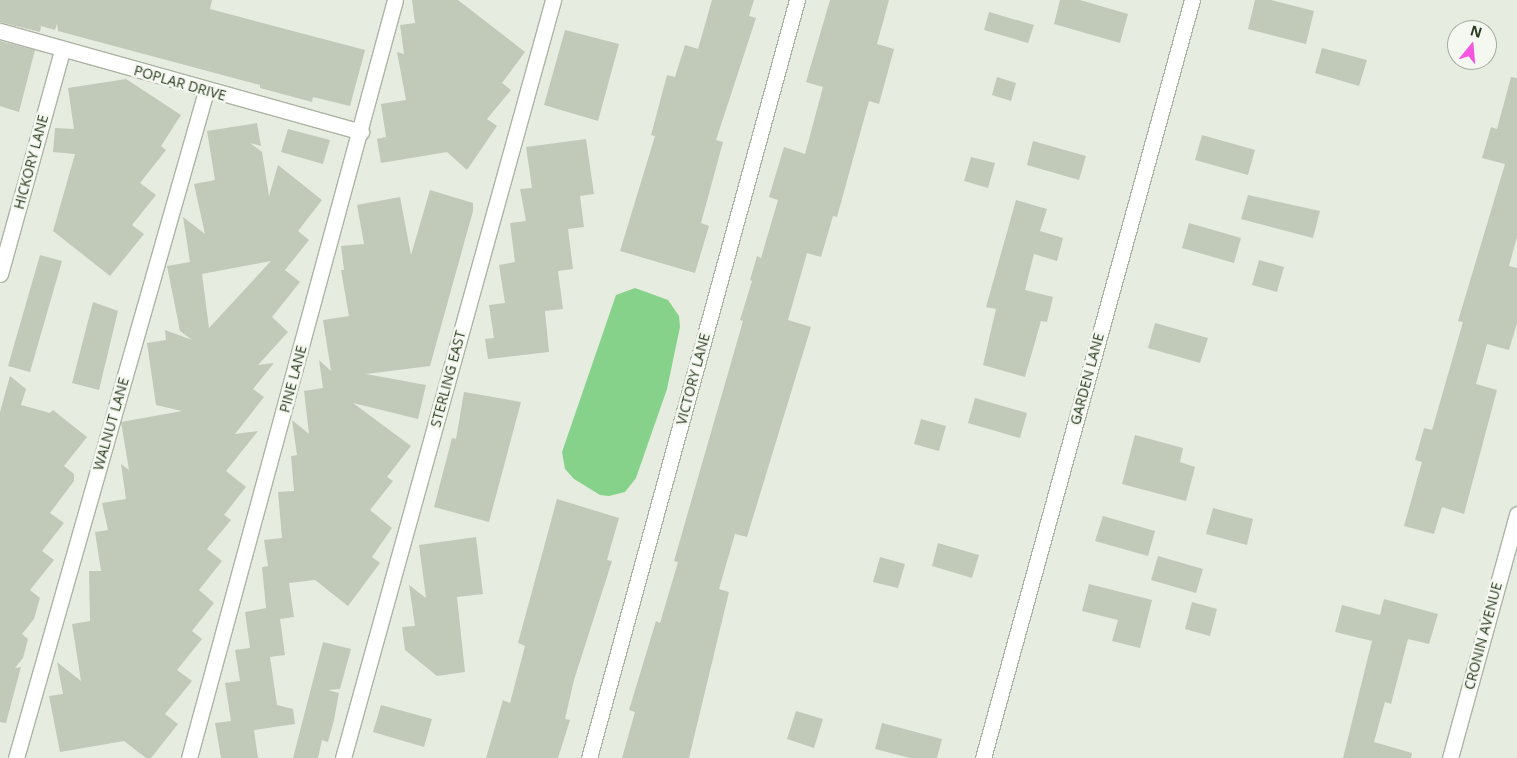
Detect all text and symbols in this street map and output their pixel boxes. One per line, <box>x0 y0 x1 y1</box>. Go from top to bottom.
north arrow <box>1447 20 1497 70</box>
text: N <box>1468 20 1484 42</box>
street label: POPLAR DRIVE <box>132 62 228 104</box>
street label: HICKORY LANE <box>10 113 52 211</box>
street label: STERLING EAST <box>427 329 469 429</box>
street label: VICTORY LANE <box>673 331 713 427</box>
street label: GARDEN LANE <box>1067 331 1107 427</box>
street label: PINE LANE <box>276 344 310 414</box>
street label: WALNUT LANE <box>90 376 132 472</box>
street label: CRONIN AVENUE <box>1461 580 1505 692</box>

